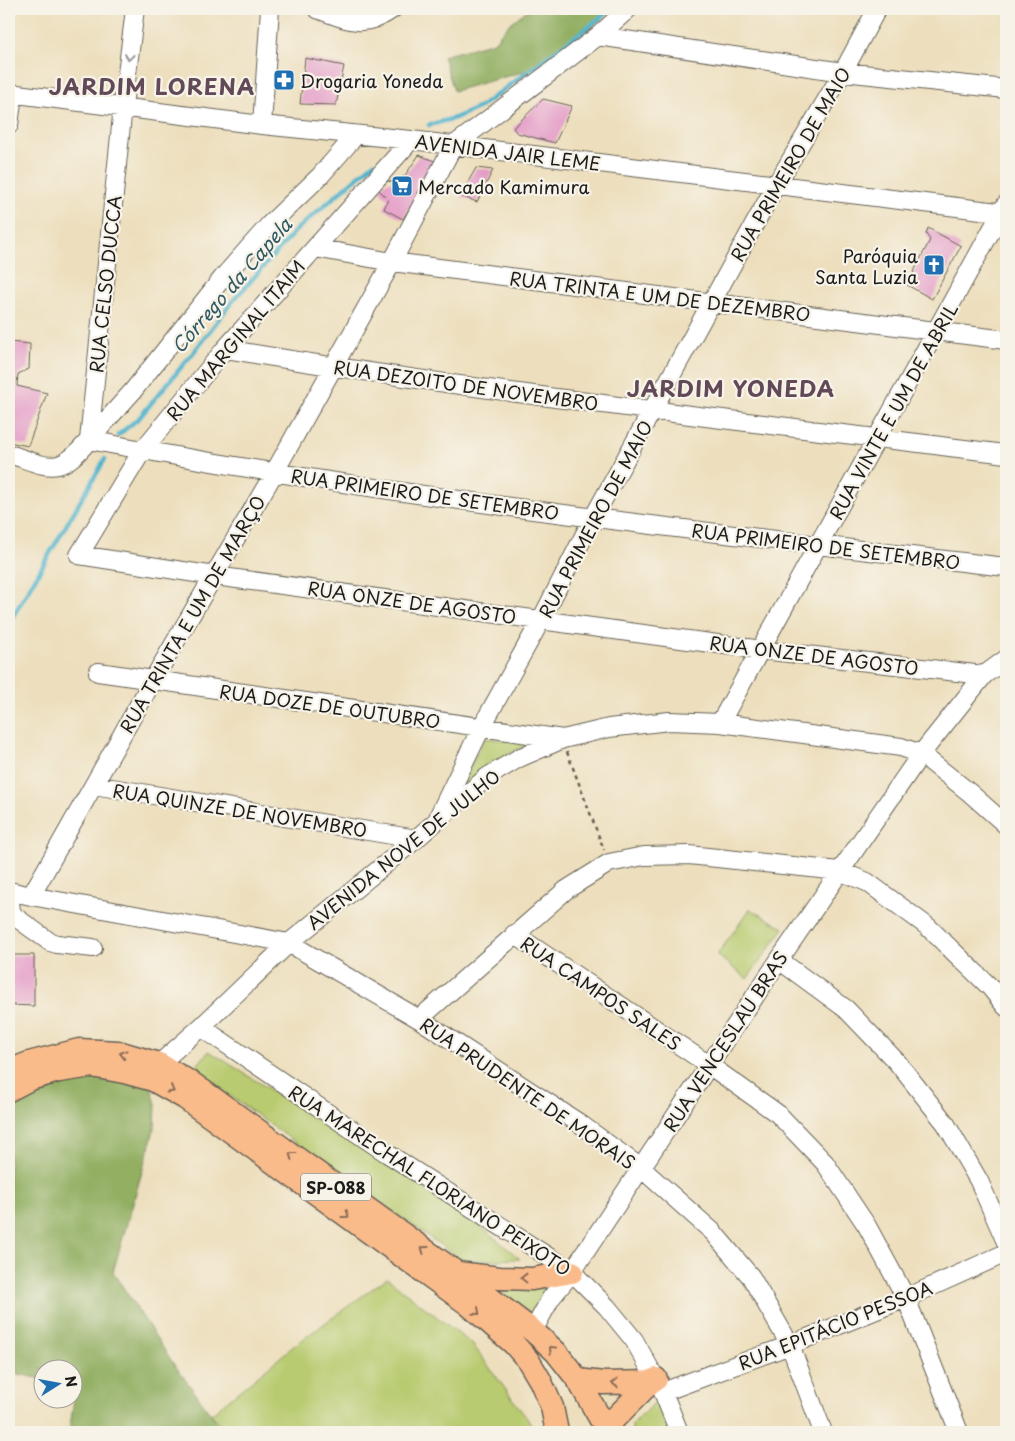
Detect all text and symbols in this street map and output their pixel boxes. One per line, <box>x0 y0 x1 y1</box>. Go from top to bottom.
one-way arrow <box>124 53 135 61</box>
street label: RUA PRIMEIRO DE MAIO <box>723 62 857 266</box>
place label: Drogaria Yoneda <box>300 67 443 94</box>
pharmacy icon: Drogaria Yoneda <box>272 68 296 92</box>
district label: JARDIM LORENA <box>49 69 255 102</box>
street label: AVENIDA JAIR LEME <box>414 127 602 177</box>
place label: Mercado Kamimura <box>418 173 590 200</box>
supermarket icon: Mercado Kamimura <box>390 174 414 198</box>
street label: RUA CELSO DUCCA <box>82 194 128 374</box>
water label: Córrego da Capela <box>164 210 299 359</box>
place label: Paróquia Santa Luzia <box>815 242 918 290</box>
church icon: Paróquia Santa Luzia <box>922 253 946 277</box>
street label: RUA MARGINAL ITAIM <box>159 254 311 426</box>
street label: RUA TRINTA E UM DE DEZEMBRO <box>508 264 812 328</box>
street label: RUA VINTE E UM DE ABRIL <box>822 298 964 524</box>
street label: RUA DEZOITO DE NOVEMBRO <box>332 353 600 417</box>
district label: JARDIM YONEDA <box>627 371 835 404</box>
street label: RUA PRIMEIRO DE MAIO <box>531 415 659 623</box>
street label: RUA PRIMEIRO DE SETEMBRO <box>289 462 561 526</box>
street label: RUA TRINTA E UM DE MARÇO <box>113 490 271 738</box>
street label: RUA PRIMEIRO DE SETEMBRO <box>690 516 962 576</box>
street label: RUA ONZE DE AGOSTO <box>306 574 518 630</box>
street label: RUA ONZE DE AGOSTO <box>708 629 920 681</box>
street label: RUA DOZE DE OUTUBRO <box>218 677 442 735</box>
street label: AVENIDA NOVE DE JULHO <box>301 763 505 935</box>
street label: RUA QUINZE DE NOVEMBRO <box>111 777 369 843</box>
street label: RUA CAMPOS SALES <box>515 929 687 1057</box>
street label: RUA VENCESLAU BRAS <box>656 945 794 1137</box>
street label: RUA PRUDENTE DE MORAIS <box>415 1011 641 1175</box>
one-way arrow <box>119 1049 128 1060</box>
street label: RUA MARECHAL FLORIANO PEIXOTO <box>283 1078 577 1282</box>
one-way arrow <box>166 1084 175 1094</box>
one-way arrow <box>288 1152 297 1161</box>
road number: SP-088 <box>301 1174 371 1200</box>
one-way arrow <box>340 1209 350 1218</box>
one-way arrow <box>420 1246 429 1255</box>
one-way arrow <box>519 1273 527 1283</box>
street label: RUA EPITÁCIO PESSOA <box>734 1274 936 1376</box>
one-way arrow <box>471 1306 480 1314</box>
one-way arrow <box>549 1346 558 1355</box>
north arrow <box>32 1358 82 1408</box>
text: N <box>60 1374 83 1389</box>
one-way arrow <box>610 1378 618 1388</box>

